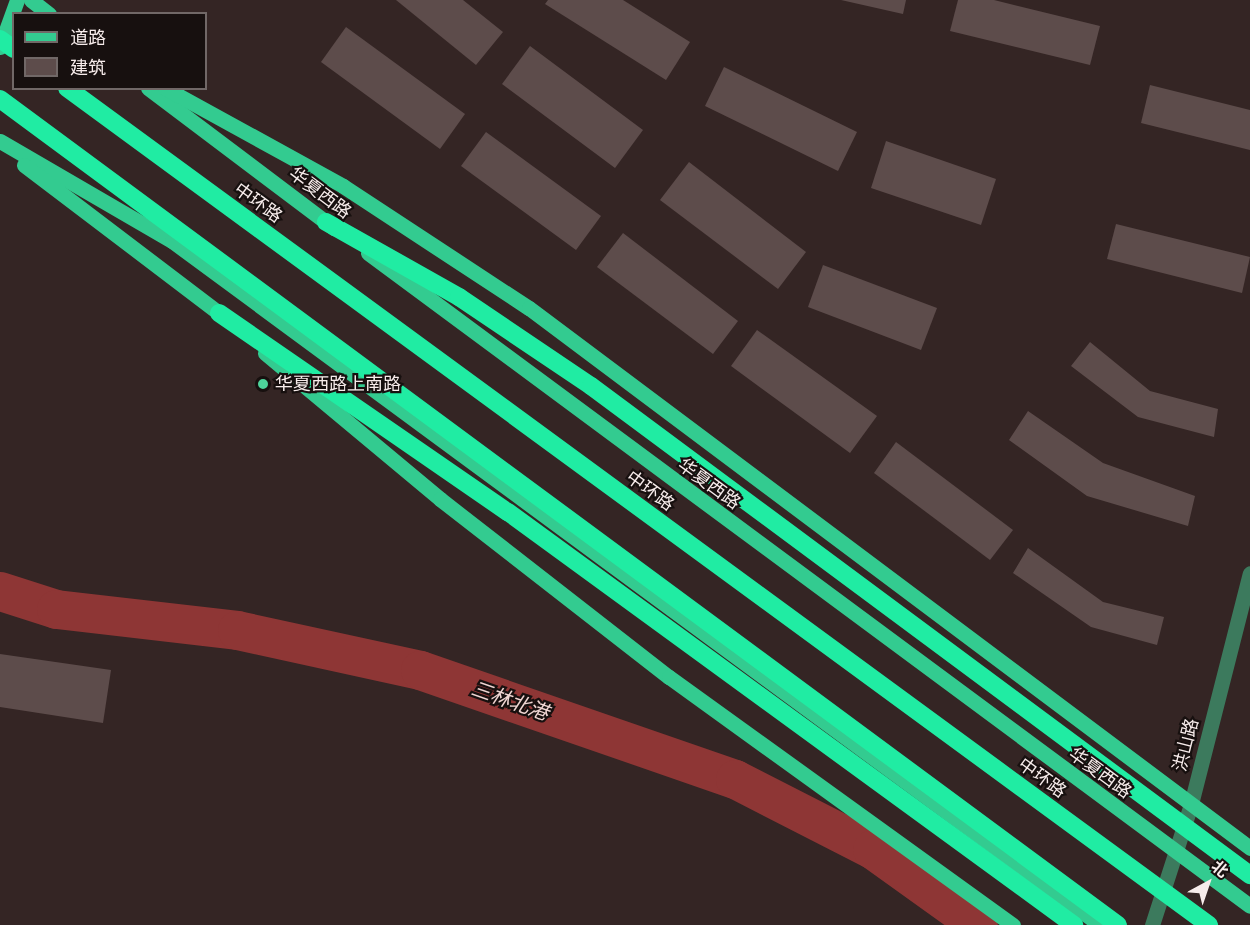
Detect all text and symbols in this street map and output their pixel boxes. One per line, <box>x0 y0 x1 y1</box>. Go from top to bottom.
legend <box>12 12 207 90</box>
text: 道路 <box>70 25 106 51</box>
text: 建筑 <box>70 55 106 81</box>
street label: 华夏西路 <box>285 163 355 223</box>
street label: 中环路 <box>230 178 286 228</box>
place label: 华夏西路上南路 <box>275 373 401 395</box>
marker: 华夏西路上南路 <box>256 377 270 391</box>
street label: 华夏西路 <box>674 454 744 514</box>
street label: 中环路 <box>622 466 678 516</box>
water label: 三林北港 <box>468 677 552 725</box>
street label: 洪山路 <box>1169 716 1203 774</box>
street label: 华夏西路 <box>1065 743 1135 803</box>
street label: 中环路 <box>1014 753 1070 803</box>
north arrow <box>1178 853 1238 913</box>
text: 北 <box>1206 855 1233 883</box>

